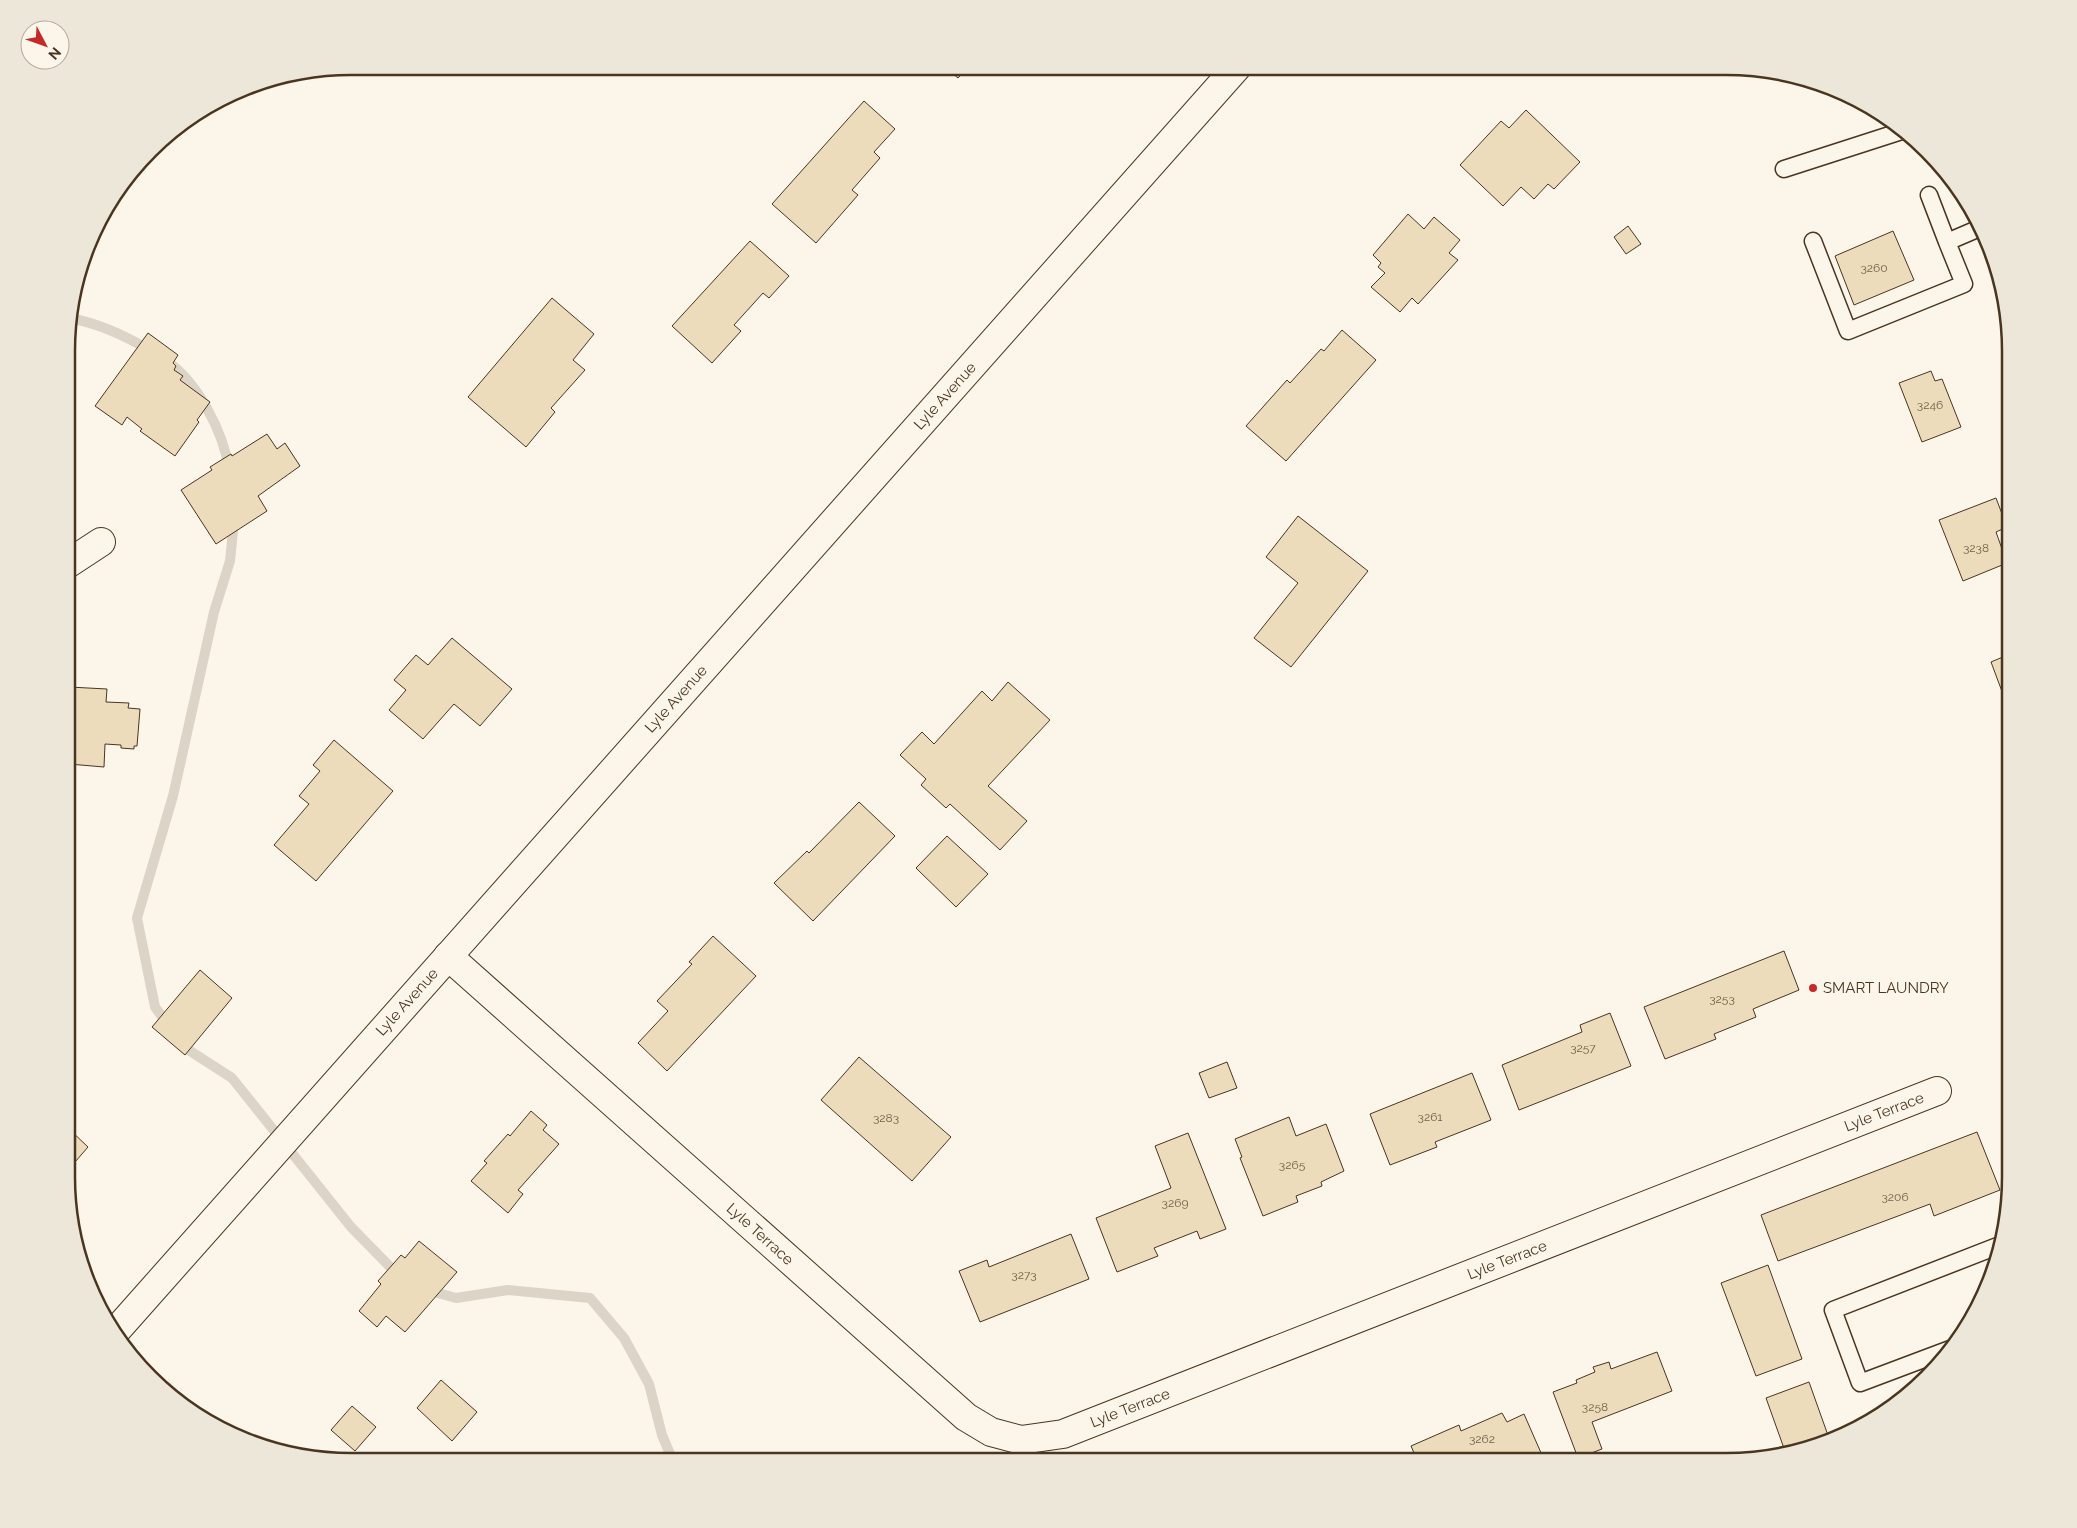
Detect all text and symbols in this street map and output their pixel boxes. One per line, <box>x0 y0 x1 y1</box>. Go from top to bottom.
north arrow <box>20 20 70 70</box>
text: N <box>45 44 64 63</box>
house number: 3260 <box>1860 261 1888 275</box>
street label: Lyle Avenue <box>910 358 980 433</box>
house number: 3246 <box>1917 398 1943 412</box>
house number: 3238 <box>1963 541 1989 555</box>
street label: Lyle Avenue <box>641 661 711 736</box>
street label: Lyle Avenue <box>372 964 442 1039</box>
place label: SMART LAUNDRY <box>1823 979 1949 997</box>
marker: SMART LAUNDRY <box>1807 982 1819 994</box>
house number: 3253 <box>1709 992 1735 1006</box>
house number: 3257 <box>1570 1041 1596 1055</box>
street label: Lyle Terrace <box>1842 1089 1927 1135</box>
house number: 3261 <box>1417 1110 1443 1124</box>
house number: 3283 <box>873 1111 899 1125</box>
house number: 3265 <box>1279 1158 1306 1172</box>
house number: 3206 <box>1881 1190 1909 1204</box>
house number: 3269 <box>1162 1196 1188 1210</box>
street label: Lyle Terrace <box>723 1199 797 1269</box>
street label: Lyle Terrace <box>1465 1237 1550 1283</box>
house number: 3273 <box>1011 1268 1037 1282</box>
street label: Lyle Terrace <box>1088 1385 1173 1431</box>
house number: 3258 <box>1582 1400 1608 1414</box>
house number: 3262 <box>1469 1432 1495 1446</box>

